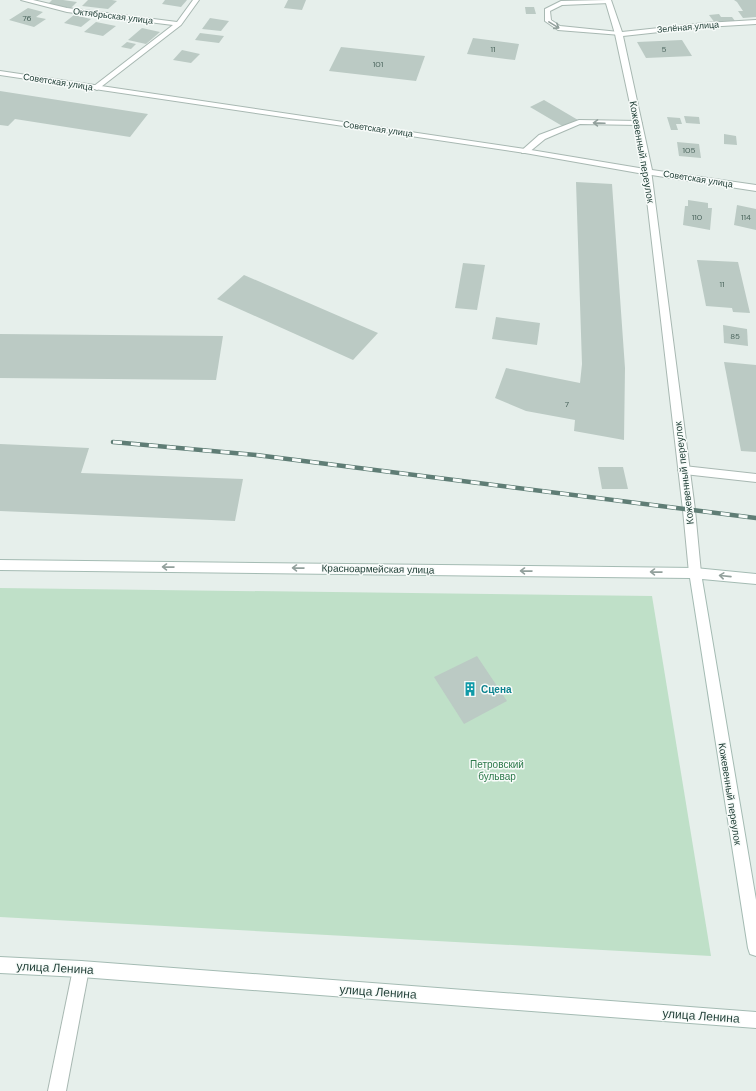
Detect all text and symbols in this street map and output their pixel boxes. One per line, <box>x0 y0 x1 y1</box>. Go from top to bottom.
street label: Октябрьская улица <box>72 5 154 27</box>
house number: 76 <box>22 13 32 23</box>
street label: Зелёная улица <box>656 18 720 36</box>
one-way arrow <box>548 21 560 29</box>
house number: 11 <box>491 44 496 54</box>
house number: 5 <box>662 44 667 54</box>
house number: 101 <box>373 59 383 69</box>
street label: Советская улица <box>22 71 94 93</box>
street label: Кожевенный переулок <box>627 100 657 205</box>
street label: Советская улица <box>342 118 414 140</box>
one-way arrow <box>593 119 606 126</box>
house number: 105 <box>683 145 696 155</box>
street label: Советская улица <box>662 168 734 190</box>
house number: 110 <box>692 212 703 222</box>
house number: 114 <box>741 212 751 222</box>
house number: 11 <box>720 279 725 289</box>
house number: 85 <box>730 331 740 341</box>
house number: 7 <box>565 399 569 409</box>
street label: Кожевенный переулок <box>671 420 697 525</box>
street label: Красноармейская улица <box>321 562 435 576</box>
one-way arrow <box>162 563 175 571</box>
one-way arrow <box>292 565 305 572</box>
one-way arrow <box>520 567 533 575</box>
one-way arrow <box>650 568 663 576</box>
one-way arrow <box>719 572 732 579</box>
building icon: Сцена <box>462 681 478 697</box>
place label: Сцена <box>481 683 512 696</box>
street label: Кожевенный переулок <box>715 742 745 847</box>
park label: Петровский бульвар <box>470 758 524 783</box>
street label: улица Ленина <box>16 958 94 978</box>
street label: улица Ленина <box>339 981 417 1003</box>
street label: улица Ленина <box>662 1005 740 1027</box>

